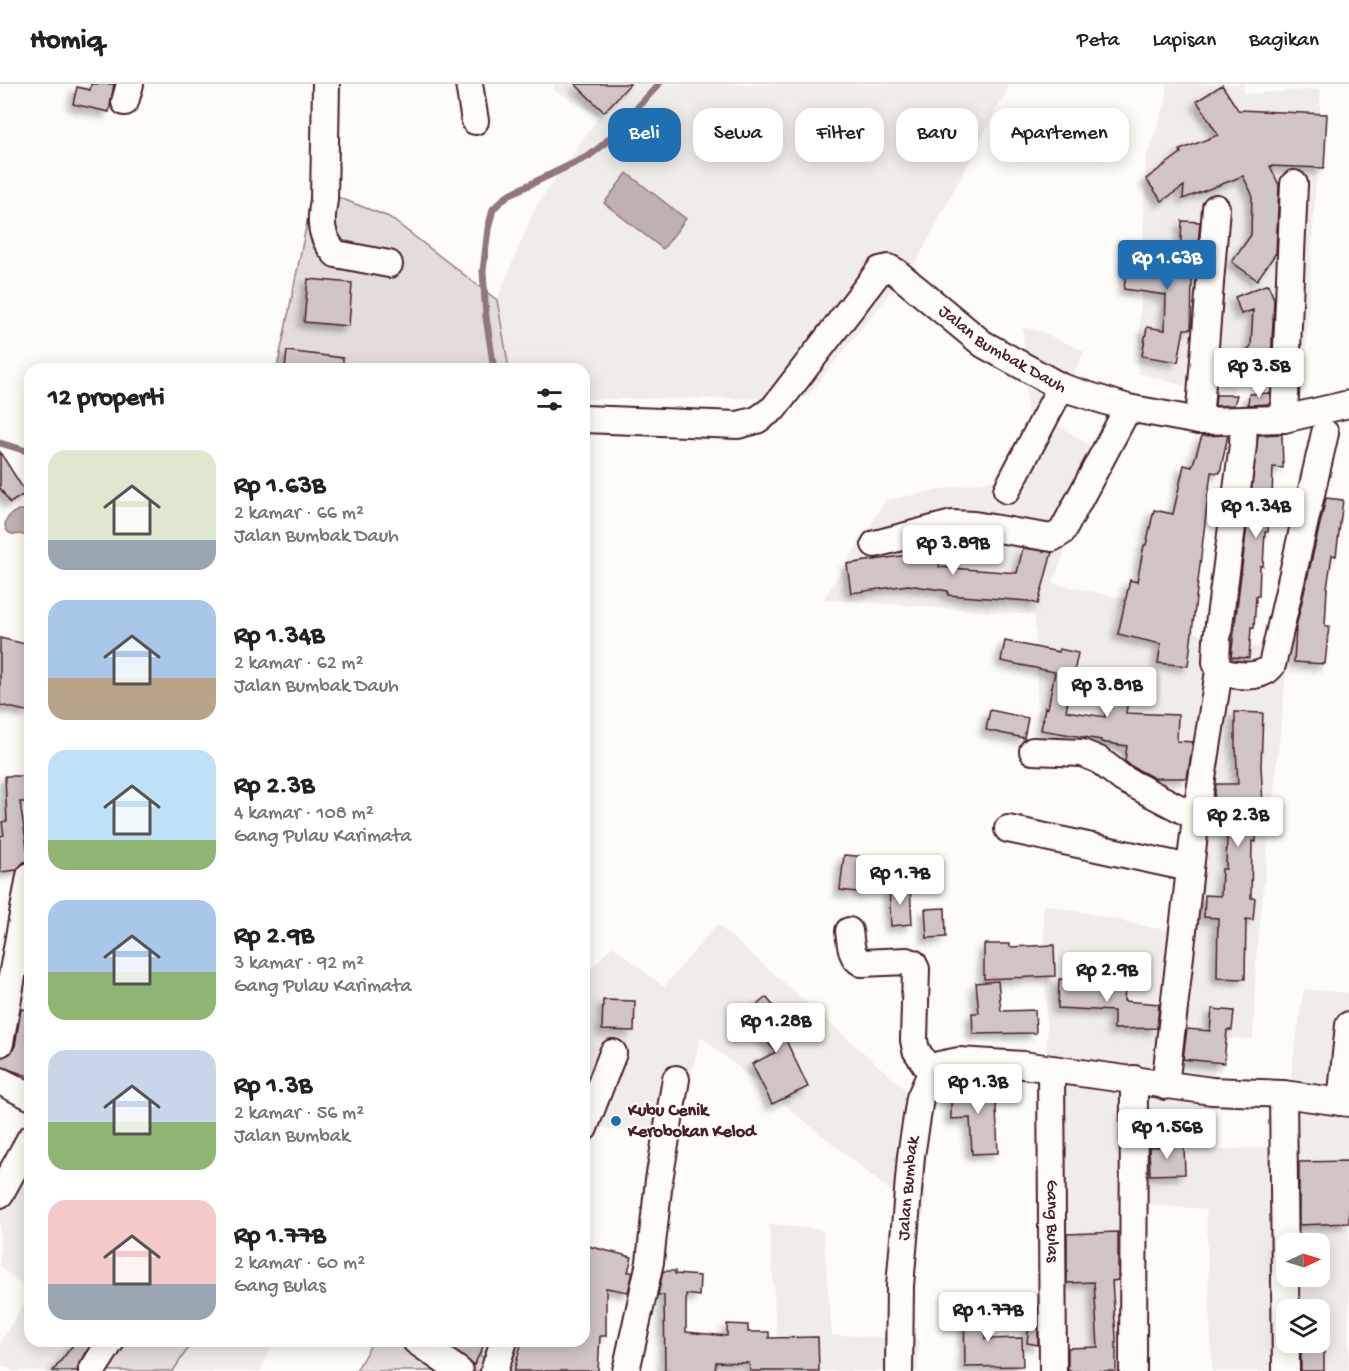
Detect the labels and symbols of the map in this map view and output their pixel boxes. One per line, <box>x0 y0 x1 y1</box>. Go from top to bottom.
pin: Rp 1.63B <box>1105 240 1229 291</box>
street label: Jalan Bumbak Dauh <box>934 301 1070 398</box>
pin: Rp 3.5B <box>1204 348 1314 399</box>
pin: Rp 1.34B <box>1194 488 1318 539</box>
pin: Rp 3.89B <box>891 525 1015 576</box>
pin: Rp 3.81B <box>1045 667 1169 718</box>
pin: Rp 2.3B <box>1183 797 1293 848</box>
pin: Rp 1.7B <box>845 855 955 906</box>
pin: Rp 2.9B <box>1052 952 1162 1003</box>
pin: Rp 1.28B <box>714 1003 838 1054</box>
pin: Rp 1.3B <box>923 1064 1033 1115</box>
place label: Kubu Cenik Kerobokan Kelod <box>627 1101 758 1143</box>
pin: Rp 1.56B <box>1105 1109 1229 1160</box>
marker: Kubu Cenik Kerobokan Kelod <box>609 1114 623 1128</box>
street label: Jalan Bumbak <box>893 1133 925 1241</box>
street label: Gang Bulas <box>1041 1180 1063 1264</box>
north arrow <box>1276 1233 1330 1287</box>
pin: Rp 1.77B <box>926 1292 1050 1343</box>

